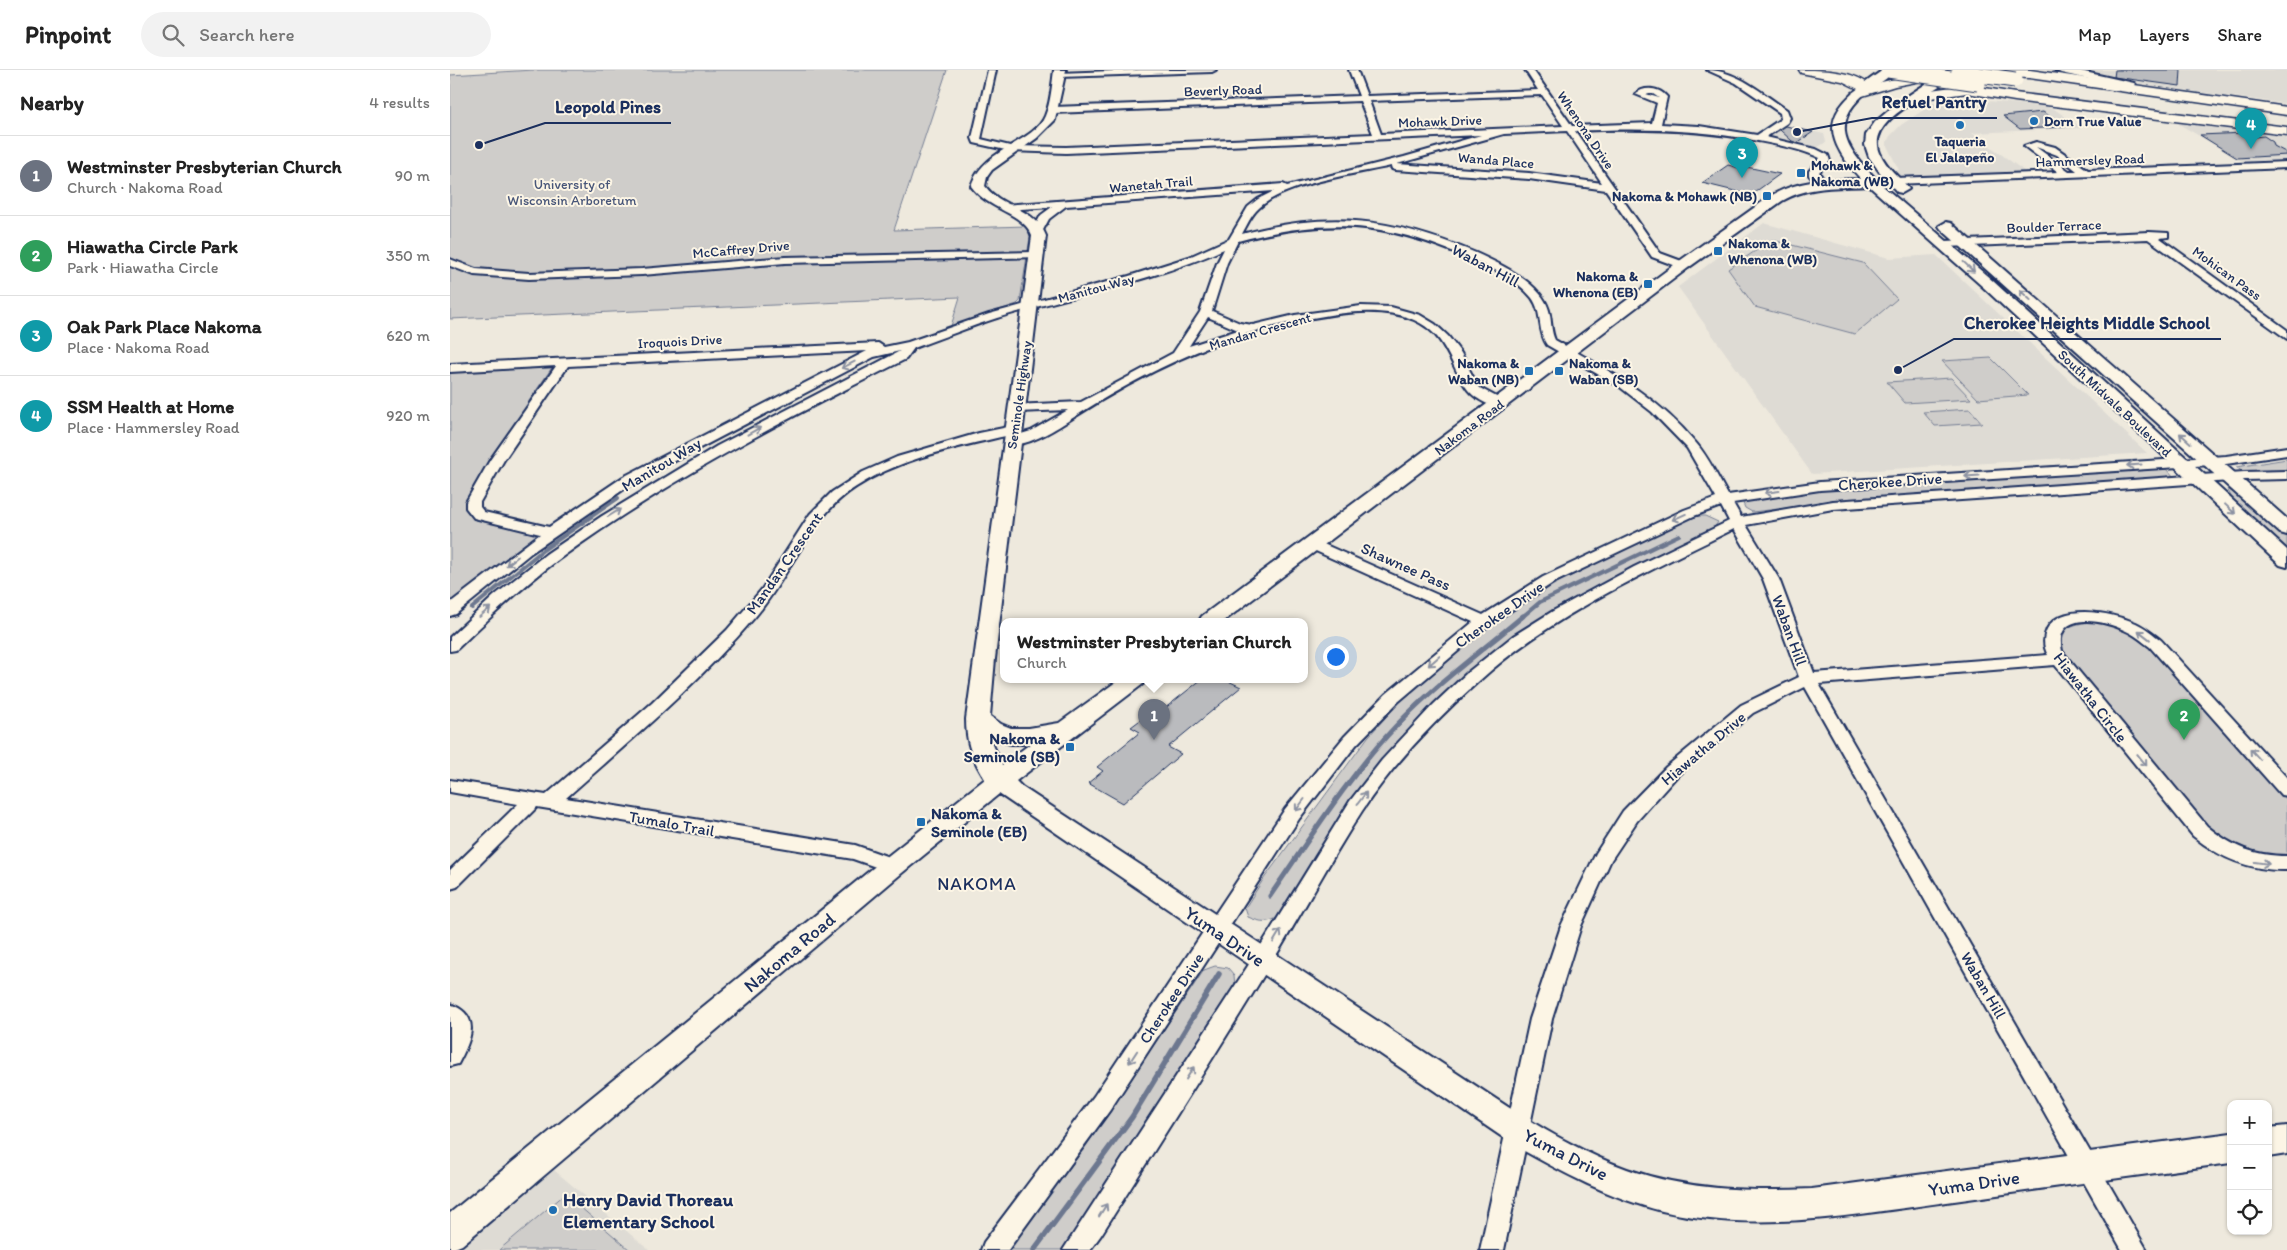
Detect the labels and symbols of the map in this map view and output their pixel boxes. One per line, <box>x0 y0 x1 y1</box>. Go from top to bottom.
street label: Beverly Road <box>1184 81 1263 100</box>
callout: Refuel Pantry <box>1872 85 1997 118</box>
street label: Whenona Drive <box>1553 88 1618 173</box>
callout: Leopold Pines <box>545 90 671 123</box>
text: Refuel Pantry <box>1881 91 1987 113</box>
text: Leopold Pines <box>555 96 661 118</box>
pin: 4 <box>2235 108 2267 149</box>
street label: Mohawk Drive <box>1398 112 1483 131</box>
place label: Dorn True Value <box>2044 113 2142 130</box>
marker: Dorn True Value <box>2028 115 2040 127</box>
marker: Taqueria El Jalapeño <box>1954 119 1966 131</box>
place label: Taqueria El Jalapeño <box>1926 133 1994 166</box>
pin: 3 <box>1726 137 1758 178</box>
street label: Wanda Place <box>1457 149 1535 172</box>
street label: Hammersley Road <box>2035 150 2145 171</box>
place label: Mohawk & Nakoma (WB) <box>1811 157 1894 190</box>
marker: Mohawk & Nakoma (WB) <box>1795 167 1807 179</box>
street label: Wanetah Trail <box>1109 172 1193 197</box>
park label: University of Wisconsin Arboretum <box>507 176 637 209</box>
place label: Nakoma & Mohawk (NB) <box>1612 188 1757 205</box>
marker: Nakoma & Mohawk (NB) <box>1761 190 1773 202</box>
street label: Boulder Terrace <box>2006 216 2102 237</box>
place label: Nakoma & Whenona (WB) <box>1728 235 1817 268</box>
street label: McCaffrey Drive <box>692 237 791 262</box>
street label: Waban Hill <box>1449 240 1523 291</box>
street label: Mohican Pass <box>2189 243 2265 304</box>
marker: Nakoma & Whenona (WB) <box>1712 245 1724 257</box>
one-way arrow <box>1963 261 1976 273</box>
place label: Nakoma & Whenona (EB) <box>1553 268 1639 301</box>
street label: Manitou Way <box>1056 270 1137 307</box>
marker: Nakoma & Whenona (EB) <box>1642 278 1654 290</box>
one-way arrow <box>2018 289 2031 301</box>
callout: Cherokee Heights Middle School <box>1954 306 2221 339</box>
street label: Mandan Crescent <box>1207 309 1313 354</box>
text: Cherokee Heights Middle School <box>1964 312 2211 334</box>
street label: Iroquois Drive <box>637 331 723 352</box>
street label: Seminole Highway <box>1003 339 1036 450</box>
street label: South Midvale Boulevard <box>2054 346 2175 461</box>
place label: Nakoma & Waban (NB) <box>1448 355 1520 388</box>
place label: Nakoma & Waban (SB) <box>1569 355 1639 388</box>
one-way arrow <box>841 361 856 370</box>
marker: Nakoma & Waban (NB) <box>1523 365 1535 377</box>
marker: Nakoma & Waban (SB) <box>1553 365 1565 377</box>
street label: Nakoma Road <box>1431 395 1508 459</box>
one-way arrow <box>746 426 761 435</box>
one-way arrow <box>2179 432 2192 444</box>
street label: Manitou Way <box>618 433 705 496</box>
one-way arrow <box>2126 460 2142 469</box>
street label: Cherokee Drive <box>1837 468 1943 495</box>
one-way arrow <box>1964 471 1980 480</box>
one-way arrow <box>1765 487 1781 497</box>
one-way arrow <box>2223 503 2236 515</box>
one-way arrow <box>606 508 620 518</box>
street label: Mandan Crescent <box>742 508 827 618</box>
one-way arrow <box>1672 513 1687 523</box>
street label: Shawnee Pass <box>1358 538 1454 595</box>
one-way arrow <box>506 555 519 566</box>
street label: Cherokee Drive <box>1451 577 1548 652</box>
street label: Waban Hill <box>1768 592 1811 669</box>
one-way arrow <box>478 607 491 618</box>
one-way arrow <box>2137 630 2150 641</box>
your location <box>1323 644 1349 670</box>
street label: Hiawatha Circle <box>2050 649 2132 746</box>
one-way arrow <box>1428 655 1441 667</box>
pin: 1 <box>1138 699 1170 740</box>
pin: 2 <box>2168 699 2200 740</box>
street label: Hiawatha Drive <box>1657 707 1750 789</box>
place label: Nakoma & Seminole (SB) <box>964 729 1061 767</box>
marker: Nakoma & Seminole (SB) <box>1064 741 1076 753</box>
one-way arrow <box>2249 747 2260 760</box>
one-way arrow <box>2136 754 2147 767</box>
one-way arrow <box>1357 792 1368 805</box>
one-way arrow <box>1294 798 1305 811</box>
place label: Nakoma & Seminole (EB) <box>931 804 1027 842</box>
street label: Tumalo Trail <box>628 807 717 840</box>
marker: Nakoma & Seminole (EB) <box>915 816 927 828</box>
one-way arrow <box>2254 858 2270 868</box>
district label: NAKOMA <box>937 873 1017 895</box>
street label: Yuma Drive <box>1180 901 1269 972</box>
street label: Nakoma Road <box>739 907 840 997</box>
one-way arrow <box>1272 929 1282 943</box>
street label: Waban Hill <box>1957 948 2011 1022</box>
street label: Cherokee Drive <box>1135 949 1208 1047</box>
one-way arrow <box>1127 1049 1137 1063</box>
one-way arrow <box>1185 1067 1195 1081</box>
street label: Yuma Drive <box>1520 1123 1612 1186</box>
street label: Yuma Drive <box>1927 1166 2021 1201</box>
place label: Henry David Thoreau Elementary School <box>563 1188 734 1233</box>
marker: Henry David Thoreau Elementary School <box>547 1204 559 1216</box>
one-way arrow <box>1098 1204 1108 1218</box>

